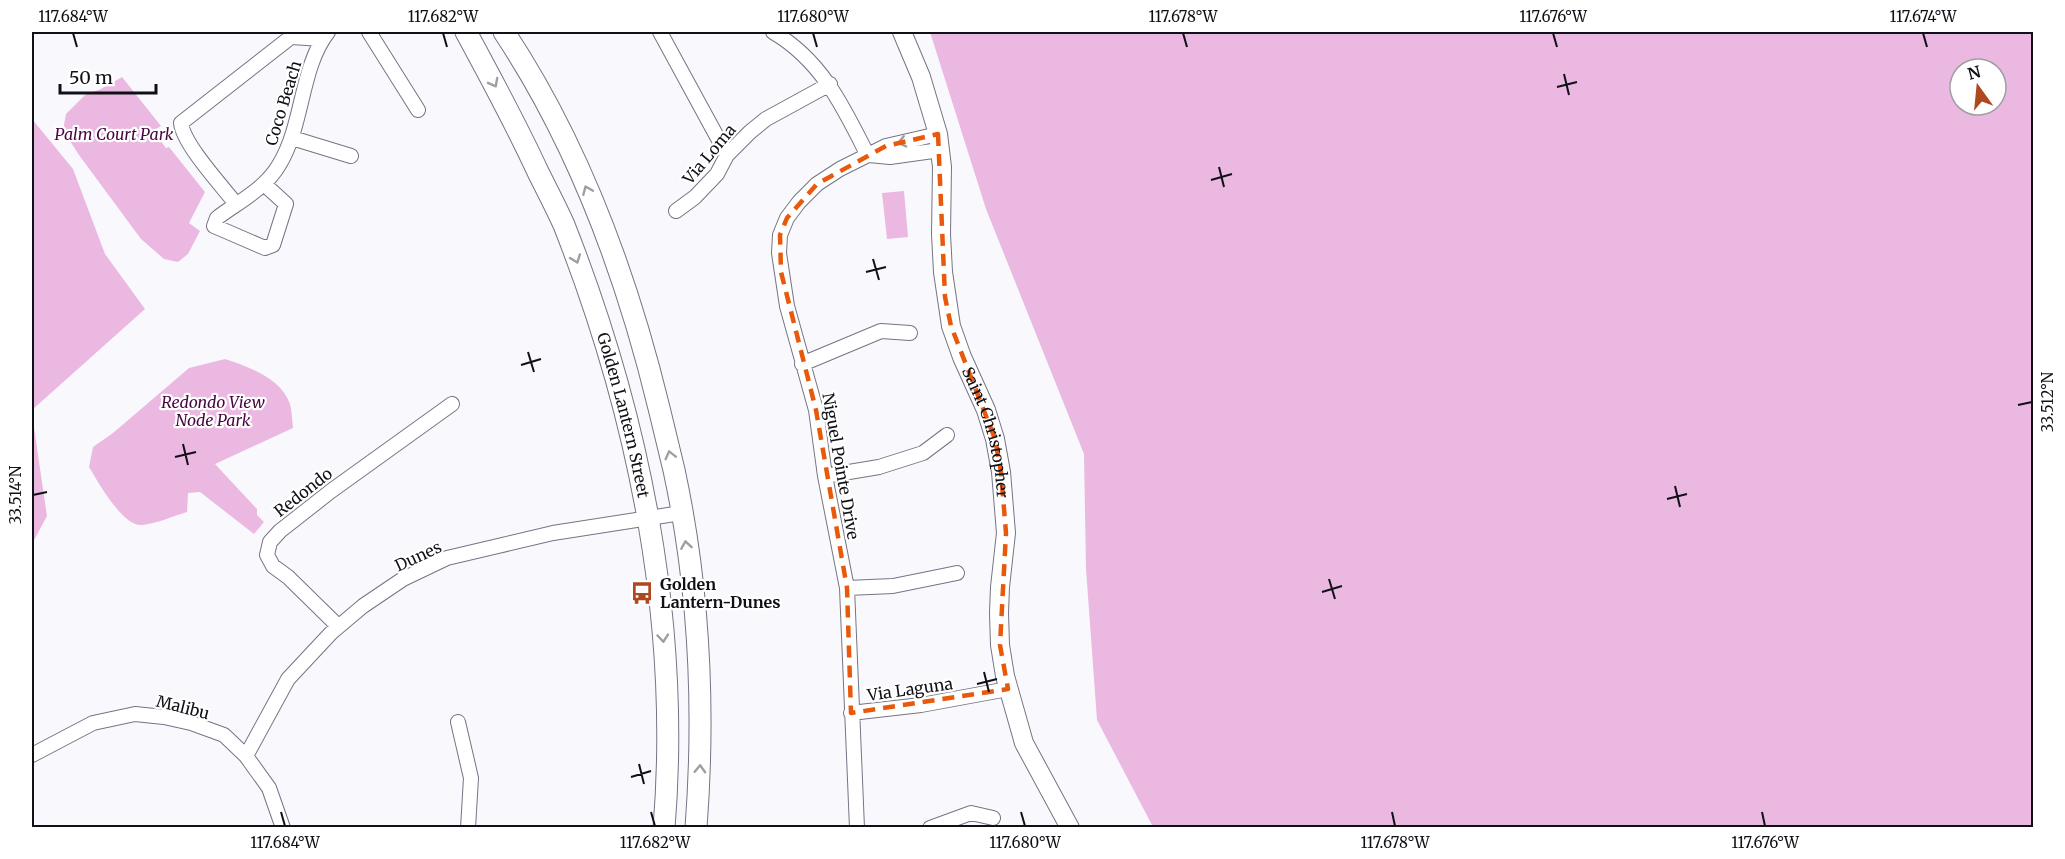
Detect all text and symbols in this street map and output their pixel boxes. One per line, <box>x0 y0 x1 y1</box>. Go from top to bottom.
text: 117.684°W <box>38 7 109 26</box>
text: 117.682°W <box>408 7 479 26</box>
text: 117.680°W <box>777 7 850 26</box>
text: 117.678°W <box>1149 7 1219 26</box>
text: 117.676°W <box>1519 7 1588 26</box>
text: 117.674°W <box>1890 7 1957 26</box>
scale bar <box>60 57 156 95</box>
north arrow <box>1948 57 2008 117</box>
street label: Coco Beach <box>261 58 305 148</box>
text: N <box>1965 61 1983 84</box>
text: 50 m <box>69 66 113 89</box>
one-way arrow <box>487 77 498 87</box>
street label: Via Loma <box>678 120 740 189</box>
park label: Palm Court Park <box>54 124 174 144</box>
one-way arrow <box>897 135 907 148</box>
one-way arrow <box>582 185 594 196</box>
one-way arrow <box>569 253 582 264</box>
street label: Golden Lantern Street <box>593 330 654 500</box>
street label: Saint Christopher <box>958 364 1013 499</box>
text: 33.512°N <box>2038 371 2057 432</box>
street label: Niguel Pointe Drive <box>818 391 864 541</box>
park label: Redondo View Node Park <box>161 392 265 430</box>
one-way arrow <box>665 451 678 461</box>
street label: Redondo <box>270 463 336 521</box>
text: 33.514°N <box>6 465 25 524</box>
street label: Dunes <box>391 536 445 575</box>
one-way arrow <box>681 541 693 550</box>
place label: Golden Lantern-Dunes <box>660 574 781 612</box>
bus stop icon: Golden Lantern-Dunes <box>629 580 655 606</box>
one-way arrow <box>656 633 669 642</box>
street label: Via Laguna <box>865 673 954 705</box>
street label: Malibu <box>154 691 212 723</box>
one-way arrow <box>694 765 706 774</box>
text: 117.684°W <box>250 833 321 852</box>
text: 117.682°W <box>620 833 691 852</box>
text: 117.680°W <box>989 833 1062 852</box>
text: 117.678°W <box>1361 833 1431 852</box>
text: 117.676°W <box>1731 833 1800 852</box>

